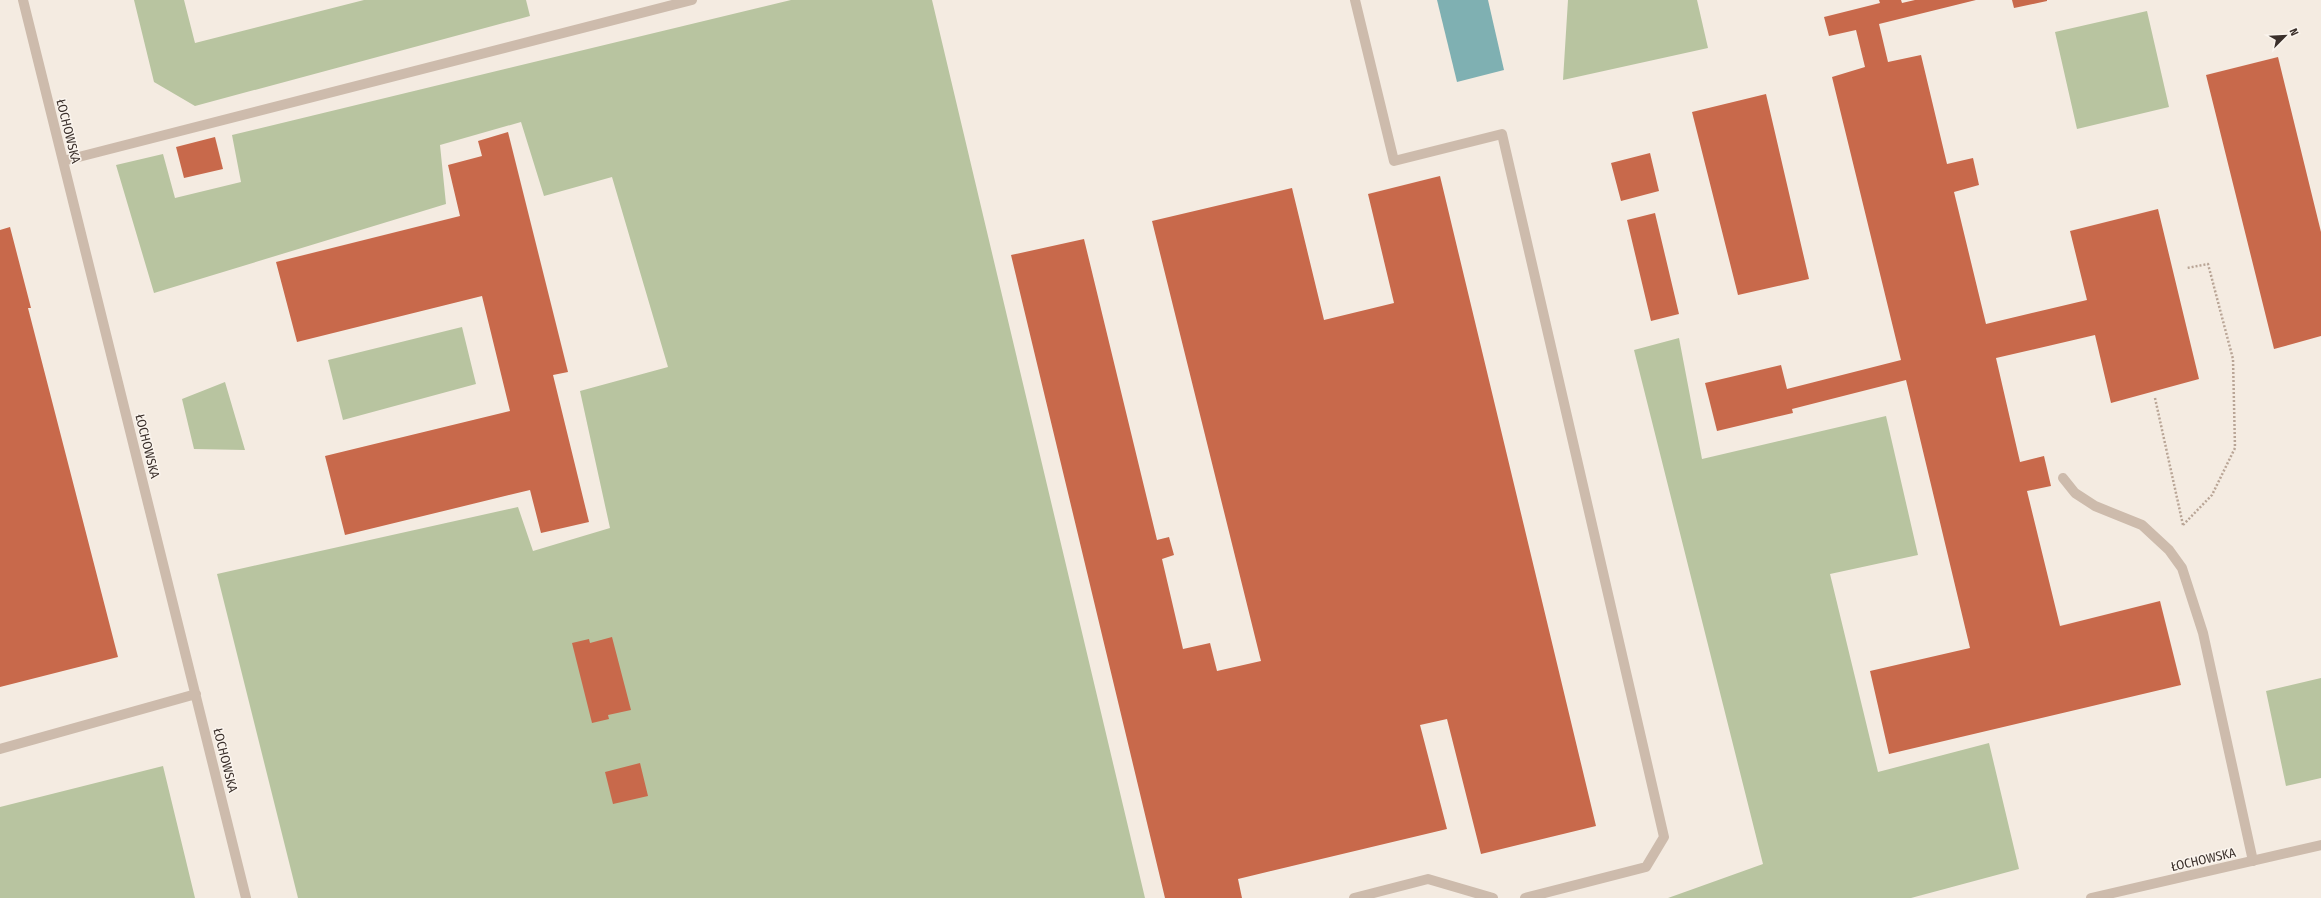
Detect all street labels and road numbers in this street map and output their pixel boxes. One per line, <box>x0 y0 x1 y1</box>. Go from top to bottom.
street label: ŁOCHOWSKA <box>53 97 84 165</box>
street label: ŁOCHOWSKA <box>132 412 163 480</box>
street label: ŁOCHOWSKA <box>210 726 241 794</box>
street label: ŁOCHOWSKA <box>2169 845 2237 874</box>

